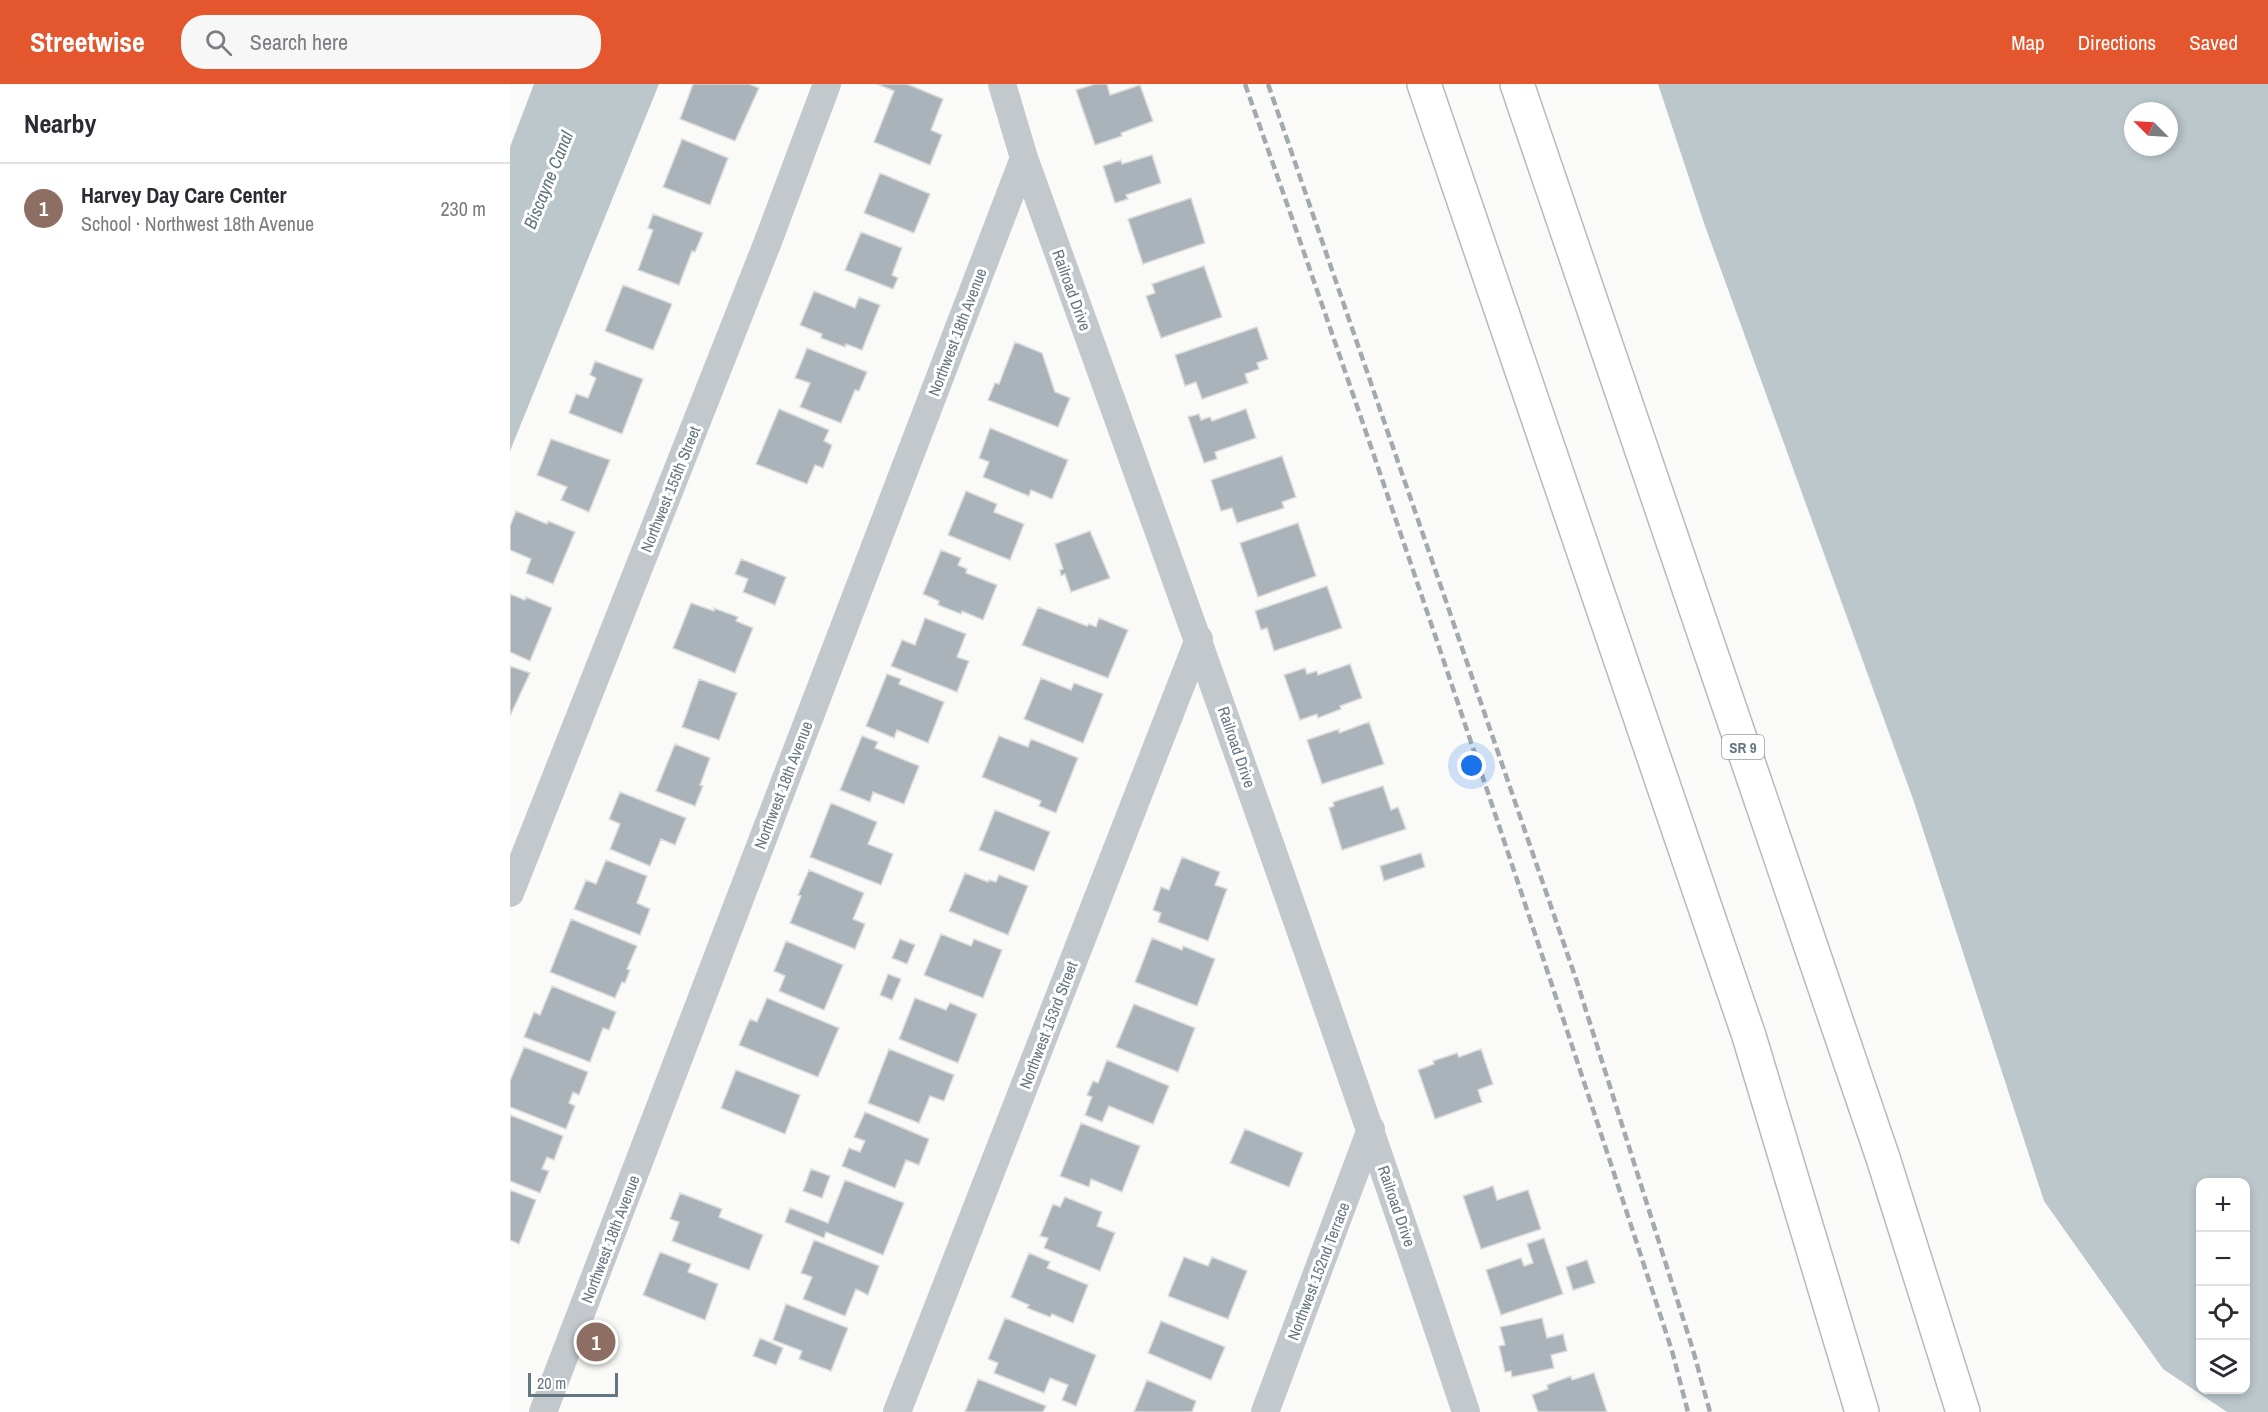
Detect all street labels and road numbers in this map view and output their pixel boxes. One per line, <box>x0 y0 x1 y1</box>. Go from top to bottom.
street label: Railroad Drive <box>1047 246 1097 334</box>
street label: Northwest 18th Avenue <box>922 265 992 399</box>
street label: Northwest 155th Street <box>635 422 705 555</box>
street label: Railroad Drive <box>1213 703 1261 791</box>
street label: Northwest 18th Avenue <box>748 718 818 852</box>
road number: SR 9 <box>1722 735 1764 759</box>
street label: Northwest 153rd Street <box>1014 958 1083 1092</box>
street label: Railroad Drive <box>1373 1162 1421 1250</box>
street label: Northwest 18th Avenue <box>575 1172 645 1306</box>
street label: Northwest 152nd Terrace <box>1282 1199 1354 1343</box>

